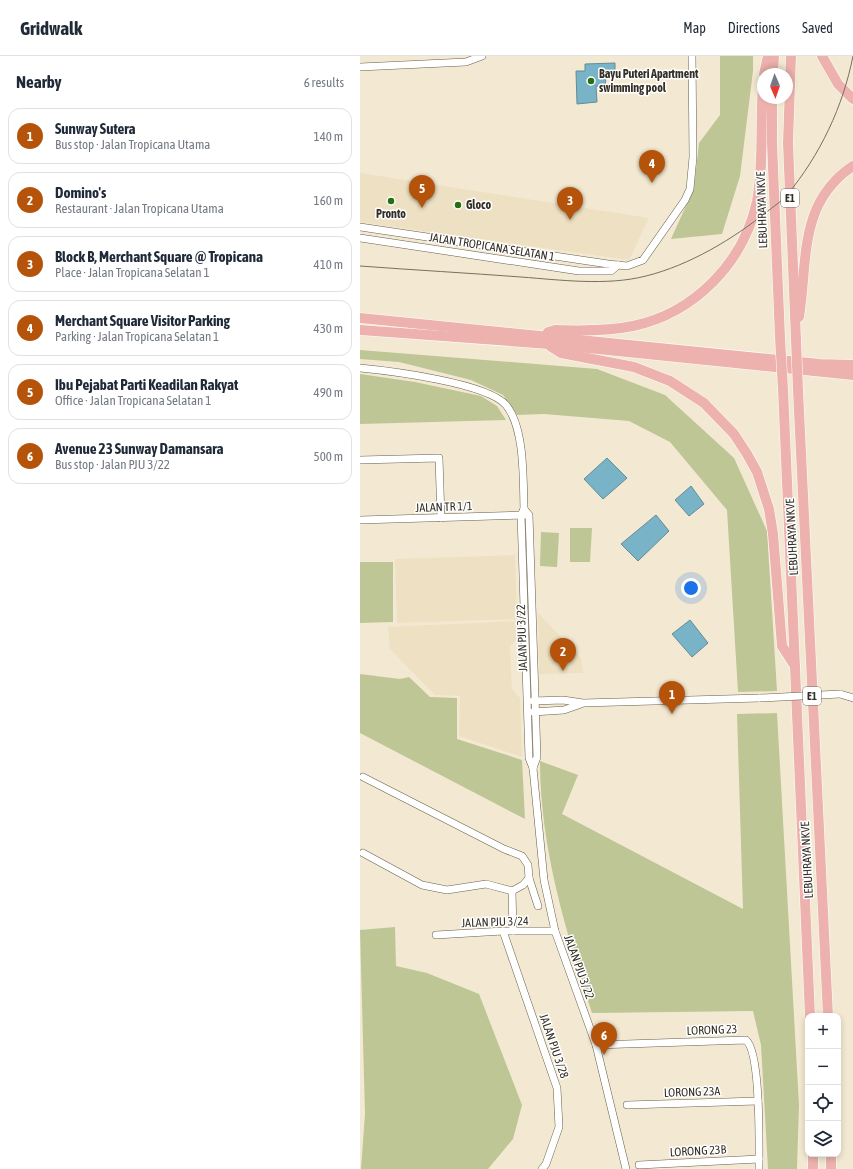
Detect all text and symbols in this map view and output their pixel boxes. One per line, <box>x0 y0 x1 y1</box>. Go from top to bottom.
text: Gridwalk <box>20 17 82 39</box>
text: Map <box>683 20 706 36</box>
text: Directions <box>728 20 780 36</box>
text: Saved <box>802 20 833 36</box>
place label: Bayu Puteri Apartment swimming pool <box>599 67 699 95</box>
north arrow <box>757 68 793 104</box>
text: Nearby <box>16 72 62 92</box>
text: 6 results <box>304 75 344 90</box>
marker: Bayu Puteri Apartment swimming pool <box>586 76 596 86</box>
text: Sunway Sutera <box>55 120 135 137</box>
text: 1 <box>27 129 33 144</box>
text: 140 m <box>314 129 343 144</box>
text: Bus stop · Jalan Tropicana Utama <box>55 137 210 152</box>
pin: 4 <box>639 150 665 183</box>
street label: LEBUHRAYA NKVE <box>754 171 770 249</box>
pin: 5 <box>409 175 435 208</box>
text: Domino's <box>55 184 106 201</box>
pin: 3 <box>557 187 583 220</box>
road number: E1 <box>781 189 799 207</box>
text: 2 <box>27 193 33 208</box>
text: 160 m <box>314 193 343 208</box>
marker: Pronto <box>386 196 396 206</box>
place label: Gloco <box>466 198 492 212</box>
marker: Gloco <box>453 200 463 210</box>
text: Restaurant · Jalan Tropicana Utama <box>55 201 224 216</box>
place label: Pronto <box>376 207 406 221</box>
street label: JALAN TROPICANA SELATAN 1 <box>428 230 556 264</box>
text: Block B, Merchant Square @ Tropicana <box>55 248 263 265</box>
text: 3 <box>27 257 33 272</box>
text: 410 m <box>314 257 343 272</box>
text: Place · Jalan Tropicana Selatan 1 <box>55 265 210 280</box>
text: Merchant Square Visitor Parking <box>55 312 230 329</box>
text: 4 <box>27 321 33 336</box>
text: 430 m <box>314 321 343 336</box>
text: Parking · Jalan Tropicana Selatan 1 <box>55 329 219 344</box>
text: Ibu Pejabat Parti Keadilan Rakyat <box>55 376 238 393</box>
text: 5 <box>27 385 33 400</box>
text: 490 m <box>314 385 343 400</box>
text: Office · Jalan Tropicana Selatan 1 <box>55 393 211 408</box>
text: Avenue 23 Sunway Damansara <box>55 440 223 457</box>
text: 6 <box>27 449 33 464</box>
text: 500 m <box>314 449 343 464</box>
text: Bus stop · Jalan PJU 3/22 <box>55 457 170 472</box>
street label: LEBUHRAYA NKVE <box>783 498 801 576</box>
street label: JALAN TR 1/1 <box>415 499 473 515</box>
your location <box>681 578 701 598</box>
street label: JALAN PJU 3/22 <box>514 604 530 672</box>
pin: 2 <box>550 638 576 671</box>
pin: 1 <box>659 681 685 714</box>
road number: E1 <box>803 687 821 705</box>
street label: LEBUHRAYA NKVE <box>798 821 816 899</box>
street label: JALAN PJU 3/24 <box>461 914 529 930</box>
street label: JALAN PJU 3/22 <box>561 933 597 1001</box>
street label: JALAN PJU 3/28 <box>536 1012 572 1080</box>
map controls <box>805 1013 841 1157</box>
button: + <box>805 1013 841 1049</box>
pin: 6 <box>591 1022 617 1055</box>
street label: LORONG 23 <box>686 1022 738 1038</box>
button: − <box>805 1049 841 1085</box>
street label: LORONG 23A <box>663 1084 721 1100</box>
button: locate <box>805 1085 841 1121</box>
button: layers <box>805 1121 841 1157</box>
street label: LORONG 23B <box>669 1143 727 1159</box>

